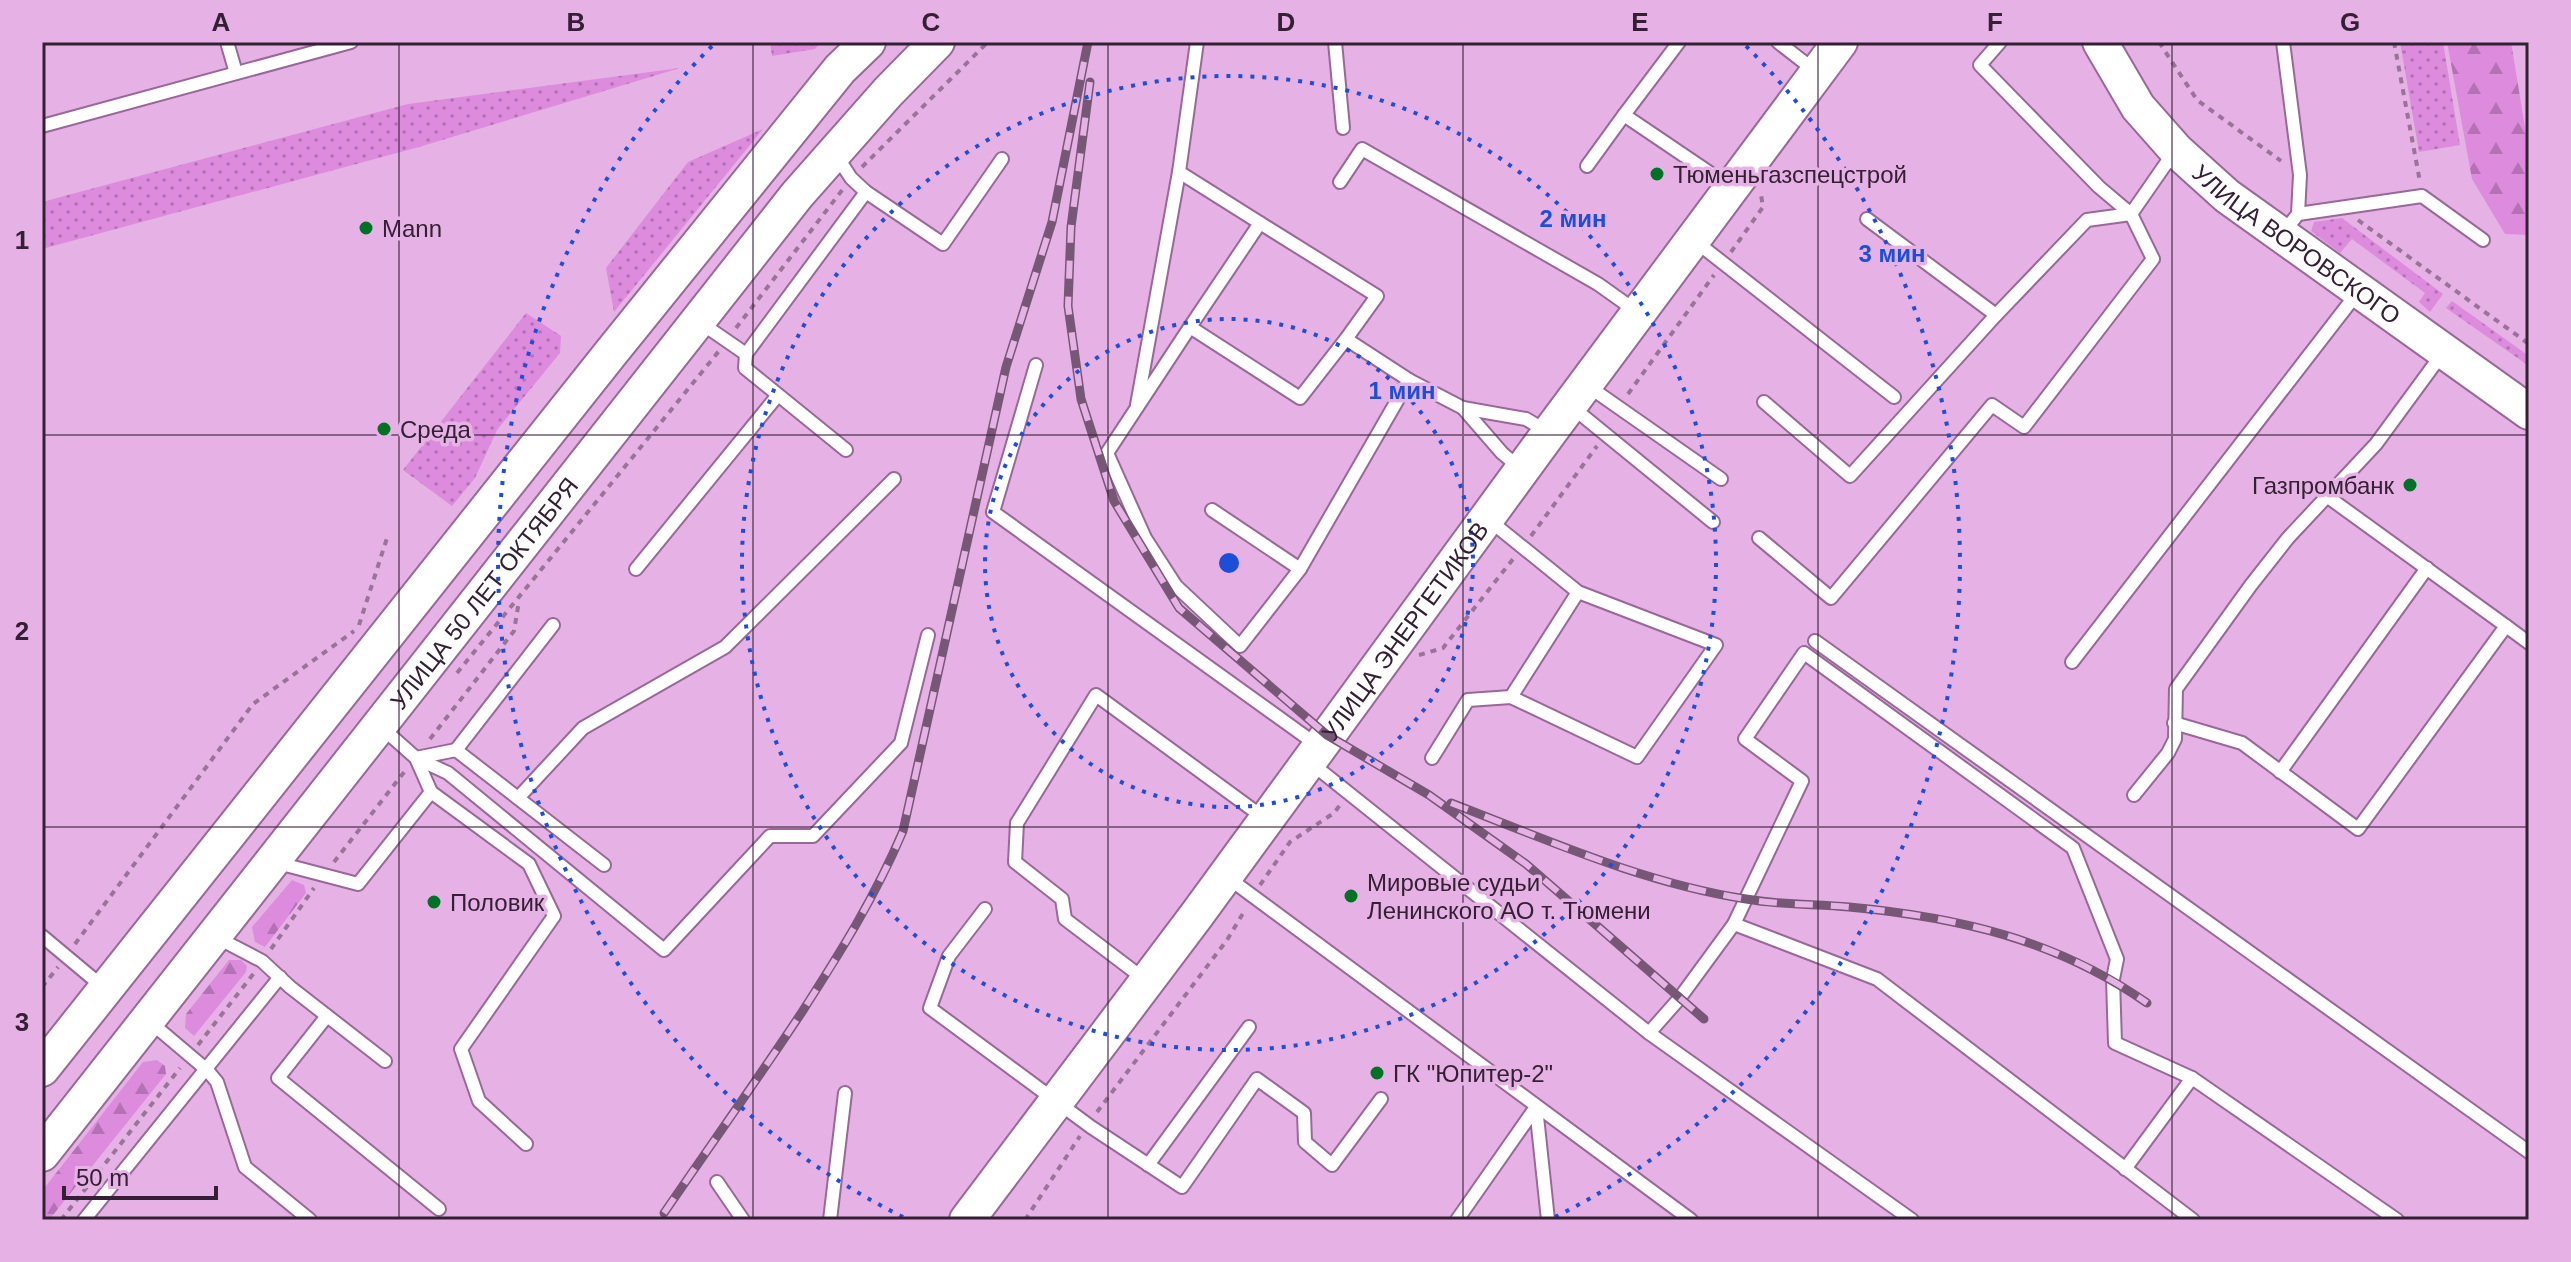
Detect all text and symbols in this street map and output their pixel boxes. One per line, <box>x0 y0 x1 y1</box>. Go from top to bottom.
text: A <box>212 7 231 37</box>
text: B <box>567 7 585 37</box>
text: C <box>922 7 941 37</box>
text: D <box>1277 7 1295 37</box>
text: E <box>1631 7 1649 37</box>
text: F <box>1987 7 2003 37</box>
text: G <box>2340 7 2360 37</box>
street label: УЛИЦА ВОРОВСКОГО <box>2188 159 2406 329</box>
place label: Тюменьгазспецстрой <box>1673 161 1907 188</box>
marker: Тюменьгазспецстрой <box>1648 165 1666 183</box>
text: 2 мин <box>1539 205 1607 232</box>
place label: Mann <box>382 215 442 242</box>
marker: Mann <box>357 219 375 237</box>
text: 1 <box>15 225 29 255</box>
text: 3 мин <box>1858 240 1926 267</box>
text: 1 мин <box>1368 377 1436 404</box>
place label: Среда <box>400 416 472 443</box>
marker: Среда <box>375 420 393 438</box>
street label: УЛИЦА 50 ЛЕТ ОКТЯБРЯ <box>384 472 583 714</box>
place label: Газпромбанк <box>2252 472 2394 499</box>
marker: Газпромбанк <box>2401 476 2419 494</box>
street label: УЛИЦА ЭНЕРГЕТИКОВ <box>1316 516 1493 745</box>
centre of rings <box>1215 549 1243 577</box>
text: 2 <box>15 616 29 646</box>
place label: Мировые судьи Ленинского АО т. Тюмени <box>1367 869 1651 924</box>
marker: Мировые судьи Ленинского АО т. Тюмени <box>1342 887 1360 905</box>
place label: Половик <box>450 889 545 916</box>
marker: Половик <box>425 893 443 911</box>
text: 3 <box>15 1007 29 1037</box>
place label: ГК "Юпитер-2" <box>1393 1060 1553 1087</box>
marker: ГК "Юпитер-2" <box>1368 1064 1386 1082</box>
scale bar <box>64 1150 216 1200</box>
text: 50 m <box>76 1164 129 1191</box>

